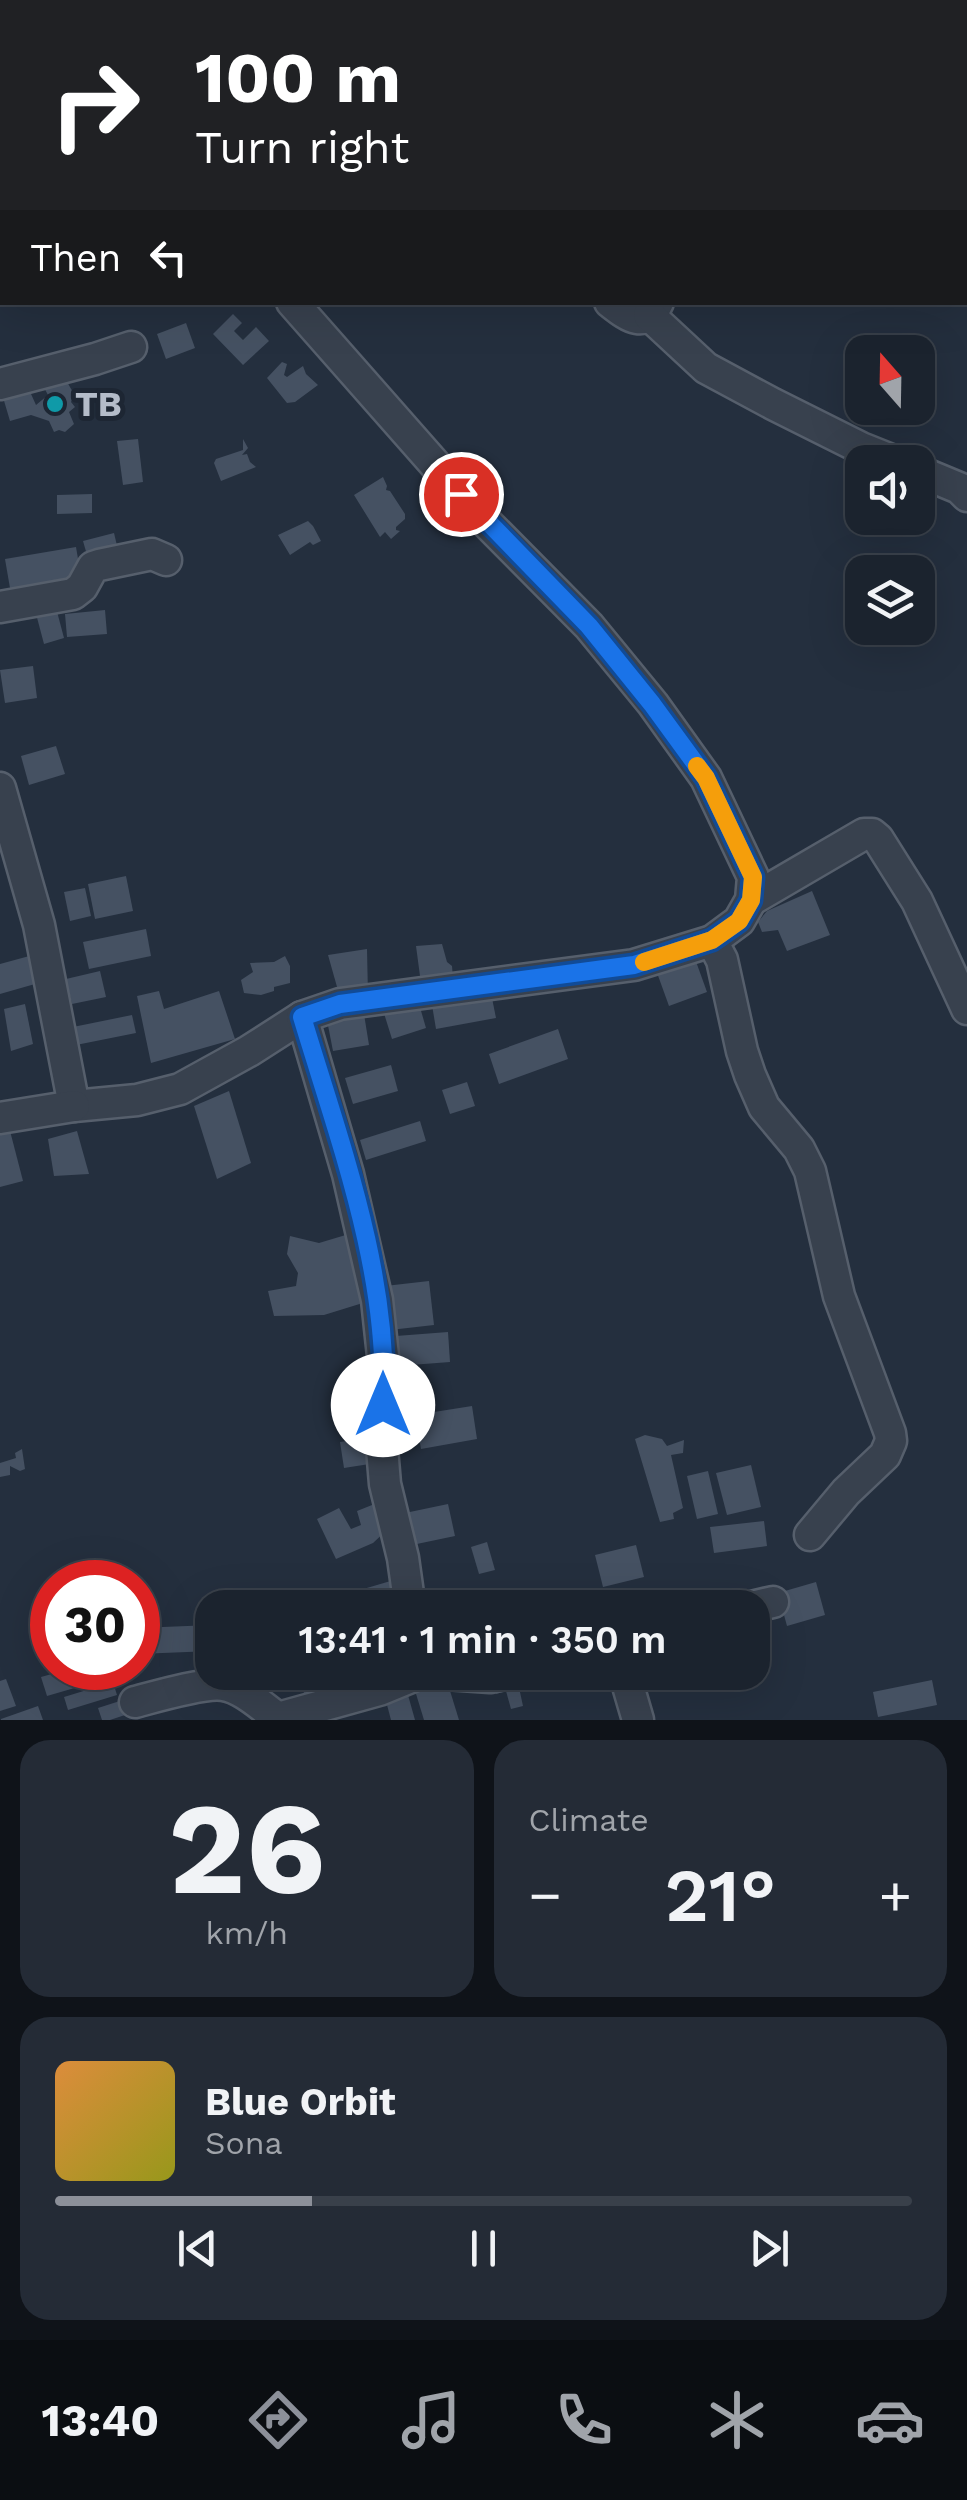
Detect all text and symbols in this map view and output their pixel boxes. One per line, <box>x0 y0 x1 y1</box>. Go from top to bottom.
text: 100 m <box>195 37 401 119</box>
icon: right <box>30 40 160 170</box>
text: Turn right <box>195 121 409 174</box>
icon: left <box>141 230 196 285</box>
text: Then <box>30 236 121 280</box>
north arrow <box>845 335 935 425</box>
map controls <box>845 335 935 645</box>
place label: TB <box>75 383 122 425</box>
marker: TB <box>44 393 66 415</box>
button: sound <box>845 445 935 535</box>
pin <box>419 452 504 537</box>
icon: arrive <box>434 467 489 522</box>
button: layers <box>845 555 935 645</box>
position arrow <box>331 1353 435 1457</box>
speed limit sign: 30 <box>30 1560 160 1690</box>
text: 13:41 · 1 min · 350 m <box>299 1618 666 1662</box>
text: 26 <box>168 1772 326 1925</box>
text: Climate <box>529 1801 649 1839</box>
text: 21° <box>664 1851 776 1939</box>
text: − <box>529 1863 562 1927</box>
text: + <box>879 1863 912 1927</box>
text: km/h <box>206 1914 288 1952</box>
text: Blue Orbit <box>205 2080 396 2124</box>
text: Sona <box>205 2124 283 2162</box>
icon: previous <box>170 2221 225 2276</box>
icon: pause <box>456 2221 511 2276</box>
icon: next <box>742 2221 797 2276</box>
icon: directions <box>243 2385 313 2455</box>
icon: music <box>396 2385 466 2455</box>
icon: phone <box>549 2385 619 2455</box>
icon: climate <box>702 2385 772 2455</box>
icon: car <box>855 2385 925 2455</box>
text: 13:40 <box>42 2394 159 2447</box>

